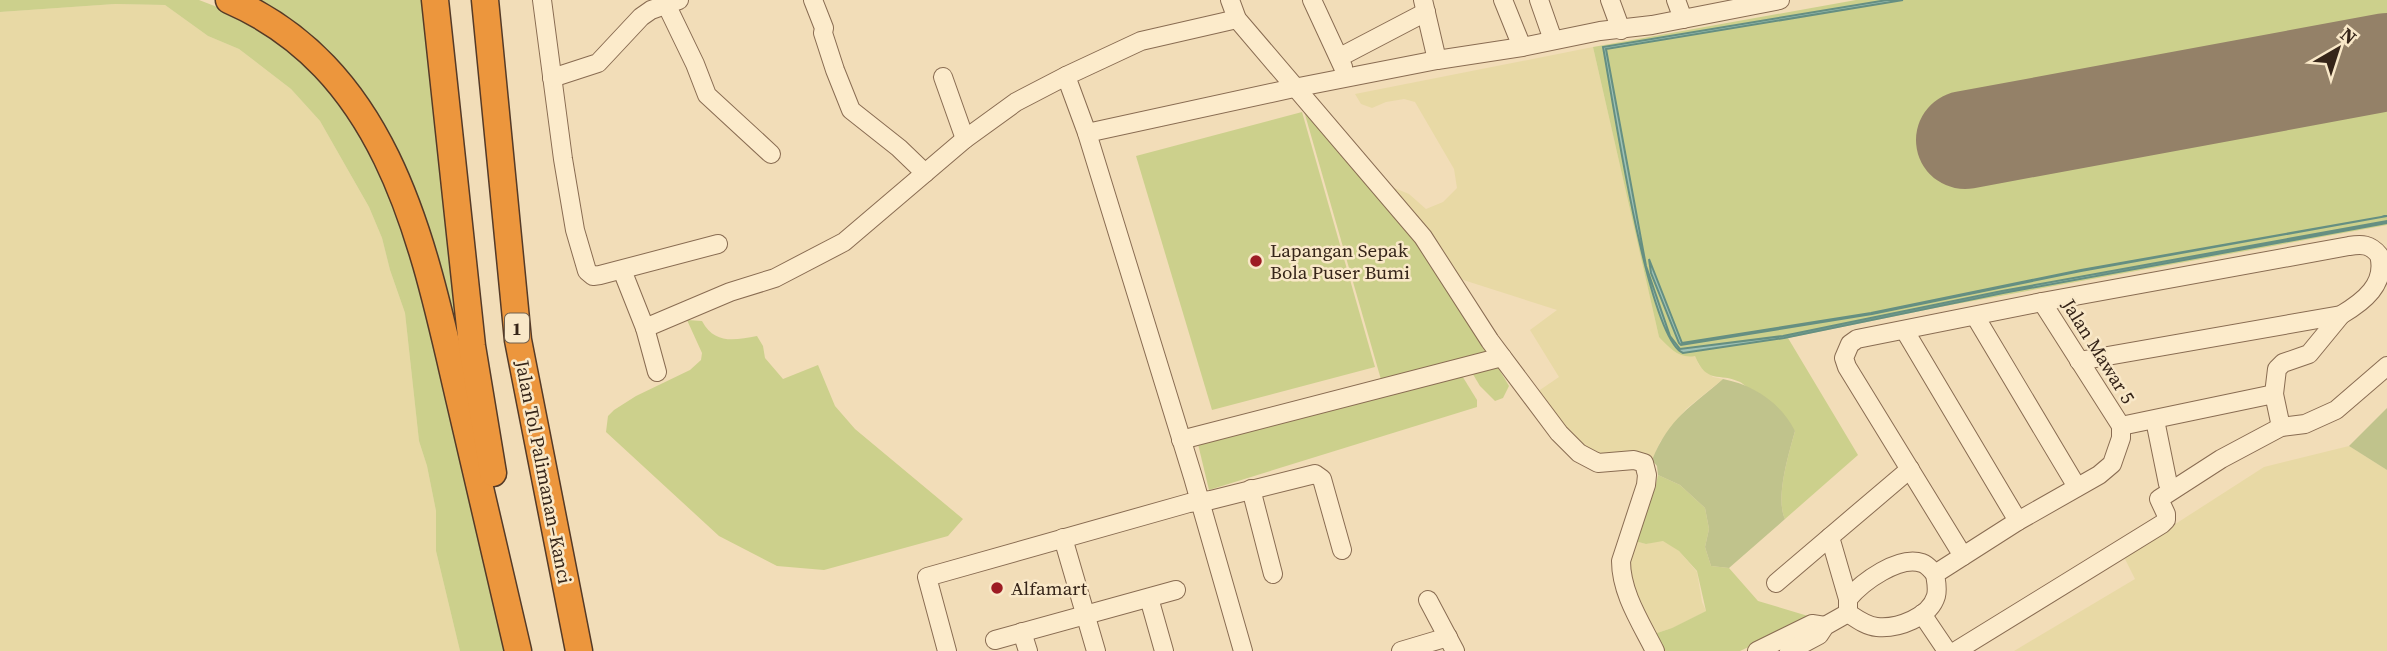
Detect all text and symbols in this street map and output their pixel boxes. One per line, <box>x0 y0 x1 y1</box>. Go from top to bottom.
north arrow <box>2303 14 2373 84</box>
text: N <box>2335 21 2362 50</box>
place label: Lapangan Sepak Bola Puser Bumi <box>1270 237 1410 285</box>
marker: Lapangan Sepak Bola Puser Bumi <box>1248 253 1264 269</box>
street label: Jalan Mawar 5 <box>2056 293 2142 408</box>
road number: 1 <box>505 314 529 342</box>
street label: Jalan Tol Palimanan–Kanci <box>509 357 578 586</box>
place label: Alfamart <box>1011 575 1088 601</box>
marker: Alfamart <box>989 580 1005 596</box>

